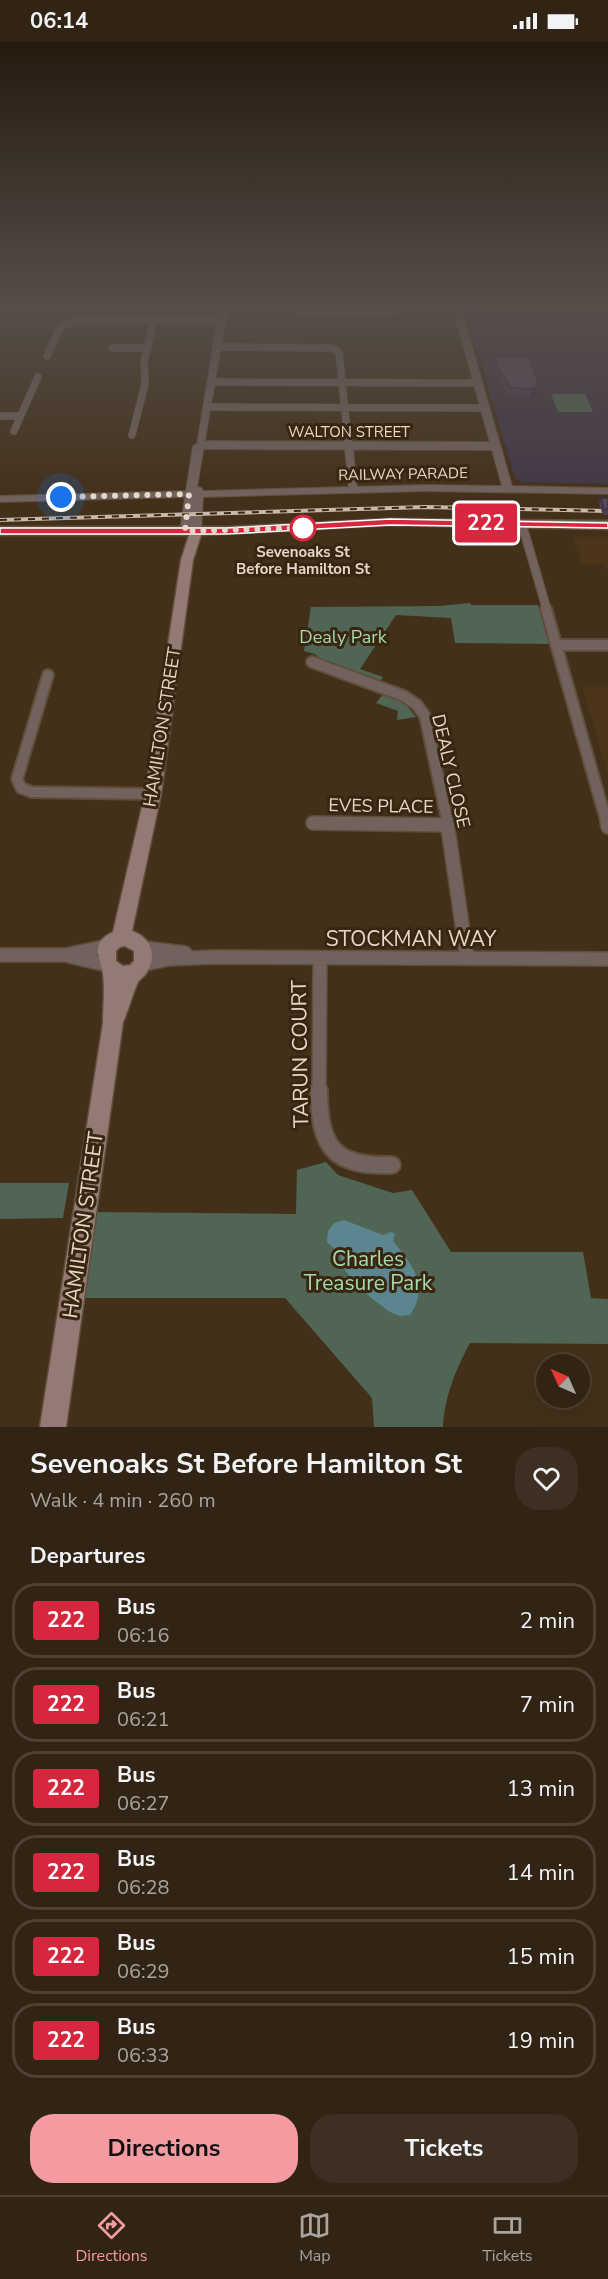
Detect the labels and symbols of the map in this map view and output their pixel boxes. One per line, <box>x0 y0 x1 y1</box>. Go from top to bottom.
street label: WALTON STREET <box>288 422 410 442</box>
street label: RAILWAY PARADE <box>338 463 468 485</box>
your location <box>46 482 76 512</box>
line badge: 222 <box>452 504 520 542</box>
marker: Sevenoaks St Before Hamilton St <box>290 515 316 541</box>
place label: Sevenoaks St Before Hamilton St <box>236 542 370 579</box>
park label: Dealy Park <box>299 625 388 649</box>
street label: HAMILTON STREET <box>138 645 186 809</box>
street label: DEALY CLOSE <box>426 712 476 830</box>
street label: EVES PLACE <box>328 793 434 819</box>
street label: STOCKMAN WAY <box>326 925 497 953</box>
street label: TARUN COURT <box>285 979 315 1128</box>
street label: HAMILTON STREET <box>56 1129 110 1320</box>
park label: Charles Treasure Park <box>304 1245 433 1297</box>
north arrow <box>536 1354 590 1408</box>

